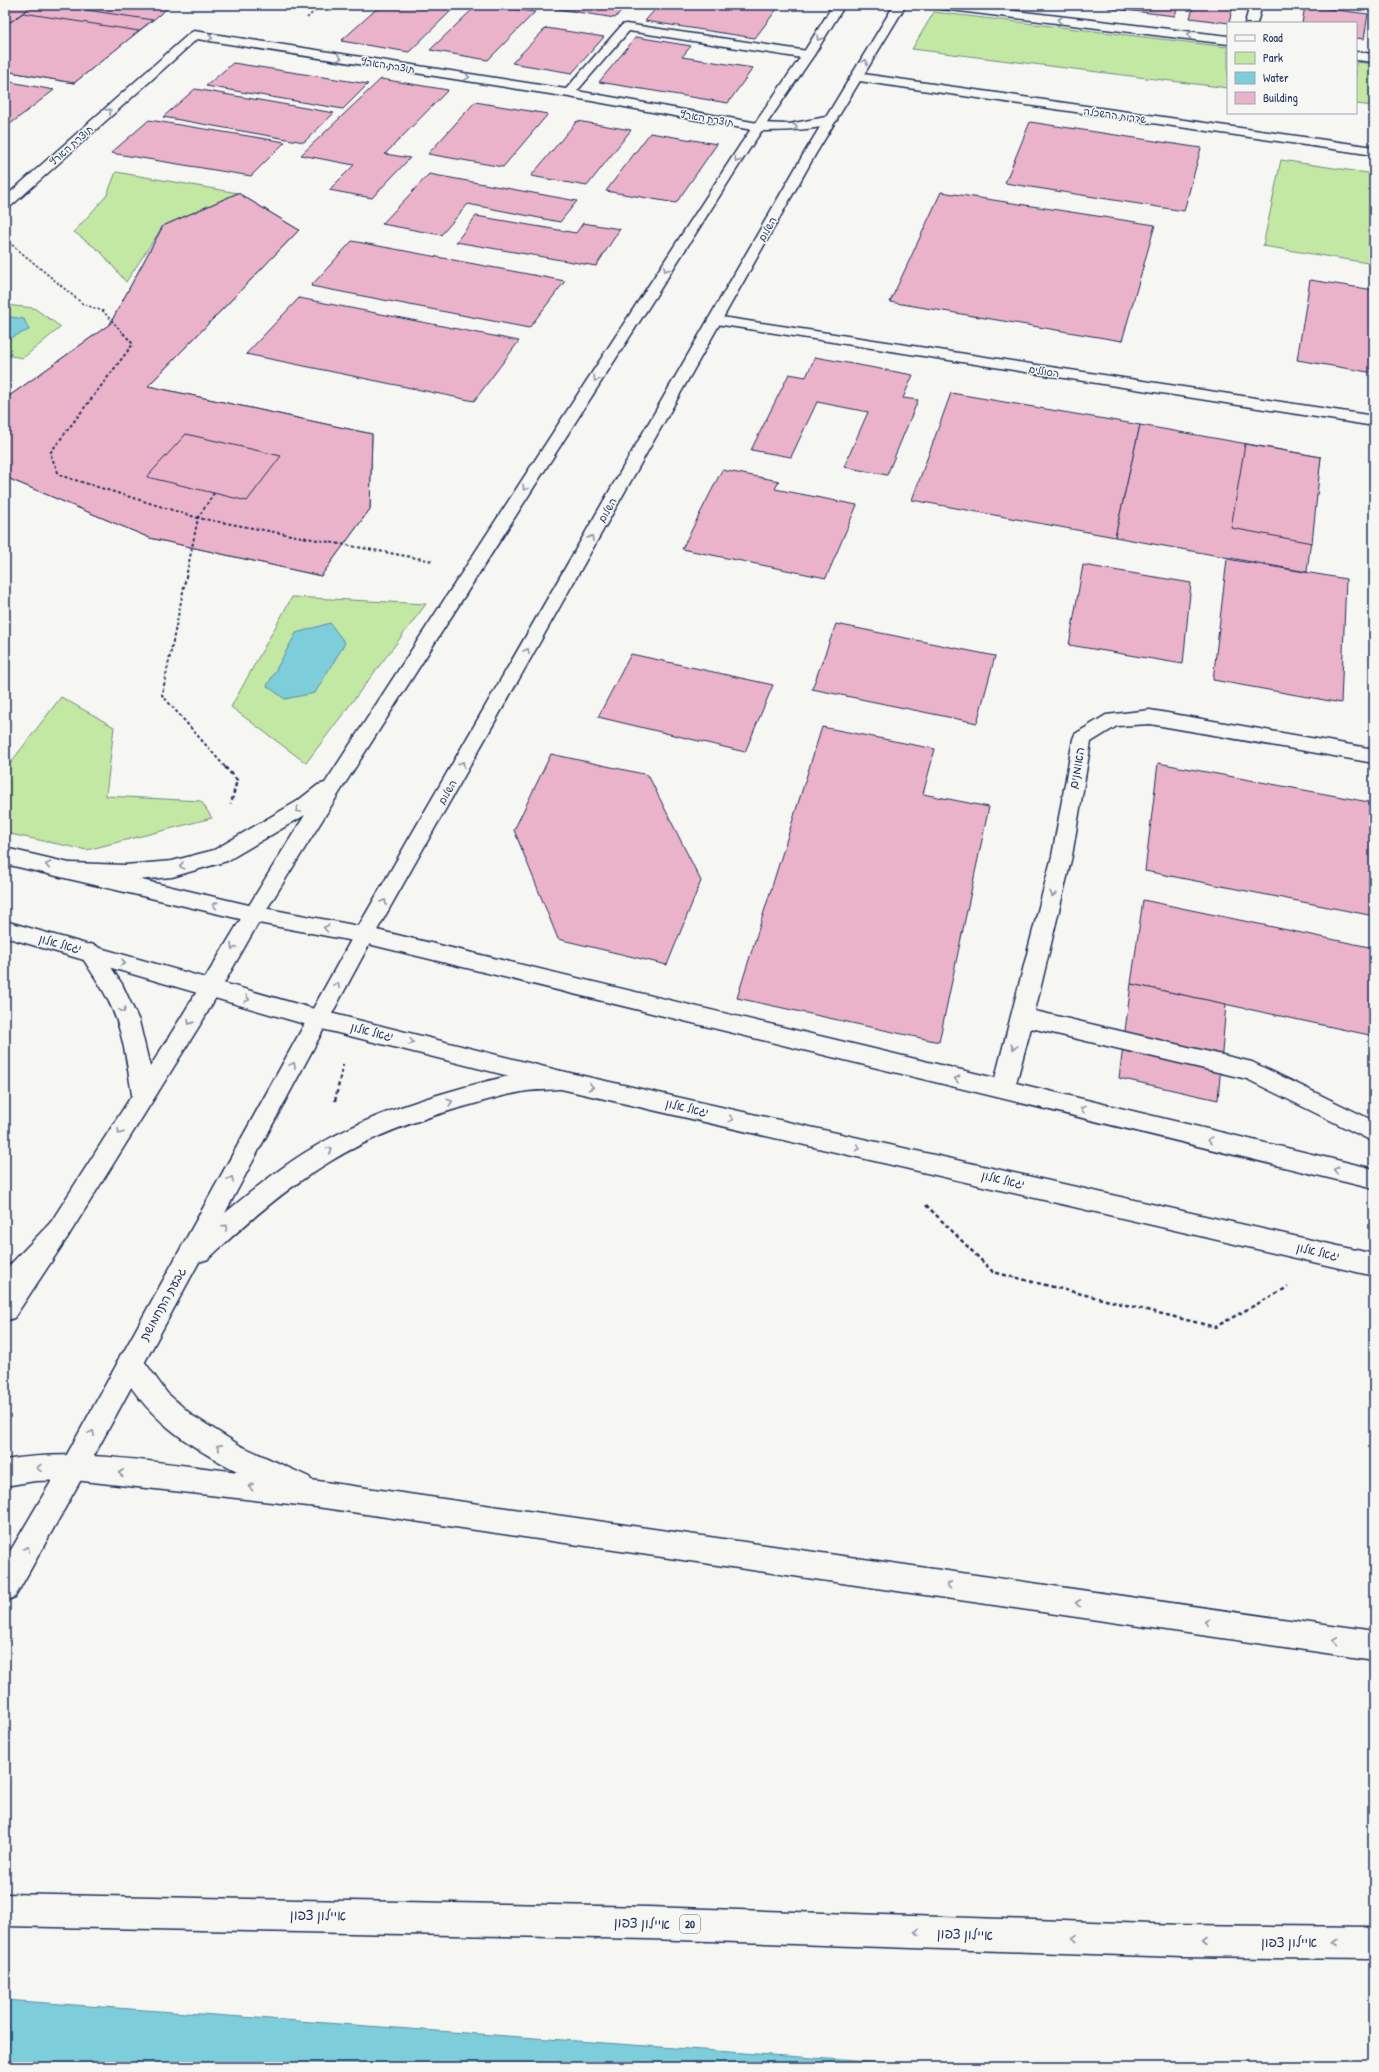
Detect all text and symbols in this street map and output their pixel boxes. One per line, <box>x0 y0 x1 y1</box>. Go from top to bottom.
one-way arrow <box>1057 16 1063 25</box>
legend <box>1227 22 1357 114</box>
text: Road <box>1263 29 1283 46</box>
one-way arrow <box>1186 31 1192 40</box>
one-way arrow <box>207 33 213 42</box>
one-way arrow <box>816 34 823 41</box>
text: Park <box>1263 49 1283 66</box>
one-way arrow <box>336 53 342 62</box>
street label: תוצרת הארץ <box>360 55 416 76</box>
one-way arrow <box>860 59 867 67</box>
text: Water <box>1263 69 1289 86</box>
one-way arrow <box>464 73 470 81</box>
text: Building <box>1263 89 1298 106</box>
street label: שדרות ההשכלה <box>1083 105 1147 126</box>
street label: תוצרת הארץ <box>679 107 735 130</box>
one-way arrow <box>104 108 112 115</box>
street label: תוצרת הארץ <box>47 122 96 168</box>
one-way arrow <box>791 123 798 132</box>
one-way arrow <box>734 156 741 163</box>
street label: השלום <box>755 215 780 244</box>
one-way arrow <box>663 265 671 272</box>
street label: הסוללים <box>1028 363 1060 380</box>
one-way arrow <box>594 374 601 381</box>
one-way arrow <box>523 484 530 491</box>
street label: השלום <box>595 496 620 525</box>
one-way arrow <box>586 535 593 542</box>
one-way arrow <box>522 648 529 655</box>
street label: האומנים <box>1064 746 1089 790</box>
one-way arrow <box>458 761 465 769</box>
street label: השלום <box>435 778 460 807</box>
one-way arrow <box>295 806 302 813</box>
one-way arrow <box>178 861 185 870</box>
one-way arrow <box>44 862 51 870</box>
one-way arrow <box>1049 891 1057 897</box>
one-way arrow <box>380 899 387 906</box>
one-way arrow <box>212 901 218 909</box>
one-way arrow <box>323 924 329 933</box>
street label: יגאל אלון <box>37 930 83 957</box>
one-way arrow <box>231 943 238 951</box>
one-way arrow <box>120 958 127 967</box>
one-way arrow <box>333 981 340 989</box>
one-way arrow <box>243 994 250 1003</box>
one-way arrow <box>118 1006 126 1014</box>
one-way arrow <box>187 1018 194 1025</box>
street label: יגאל אלון <box>349 1018 395 1045</box>
one-way arrow <box>407 1037 414 1046</box>
one-way arrow <box>1010 1044 1019 1051</box>
one-way arrow <box>289 1061 296 1069</box>
one-way arrow <box>954 1075 960 1083</box>
one-way arrow <box>588 1082 594 1090</box>
street label: יגאל אלון <box>664 1094 710 1121</box>
one-way arrow <box>447 1098 454 1107</box>
one-way arrow <box>1080 1106 1087 1114</box>
one-way arrow <box>728 1114 735 1122</box>
one-way arrow <box>118 1128 125 1135</box>
one-way arrow <box>1207 1136 1213 1144</box>
one-way arrow <box>855 1143 861 1151</box>
one-way arrow <box>326 1147 333 1155</box>
street label: יגאל אלון <box>980 1166 1026 1193</box>
one-way arrow <box>1333 1167 1339 1175</box>
one-way arrow <box>227 1176 234 1183</box>
one-way arrow <box>221 1224 228 1231</box>
street label: יגאל אלון <box>1295 1238 1341 1265</box>
street label: גבעת התחמושת <box>135 1264 190 1344</box>
one-way arrow <box>88 1430 95 1437</box>
one-way arrow <box>216 1445 223 1452</box>
one-way arrow <box>36 1463 42 1472</box>
one-way arrow <box>118 1469 125 1478</box>
one-way arrow <box>248 1483 254 1492</box>
one-way arrow <box>22 1546 30 1553</box>
one-way arrow <box>946 1581 952 1590</box>
one-way arrow <box>1075 1599 1081 1608</box>
one-way arrow <box>1204 1618 1210 1627</box>
one-way arrow <box>1332 1636 1338 1645</box>
street label: איילון צפון <box>290 1905 346 1924</box>
street label: איילון צפון <box>614 1912 670 1933</box>
road number: 20 <box>680 1915 700 1933</box>
street label: איילון צפון <box>937 1923 993 1944</box>
one-way arrow <box>914 1928 920 1936</box>
street label: איילון צפון <box>1261 1932 1317 1951</box>
one-way arrow <box>1072 1934 1078 1942</box>
one-way arrow <box>1202 1938 1208 1946</box>
one-way arrow <box>1332 1939 1338 1947</box>

